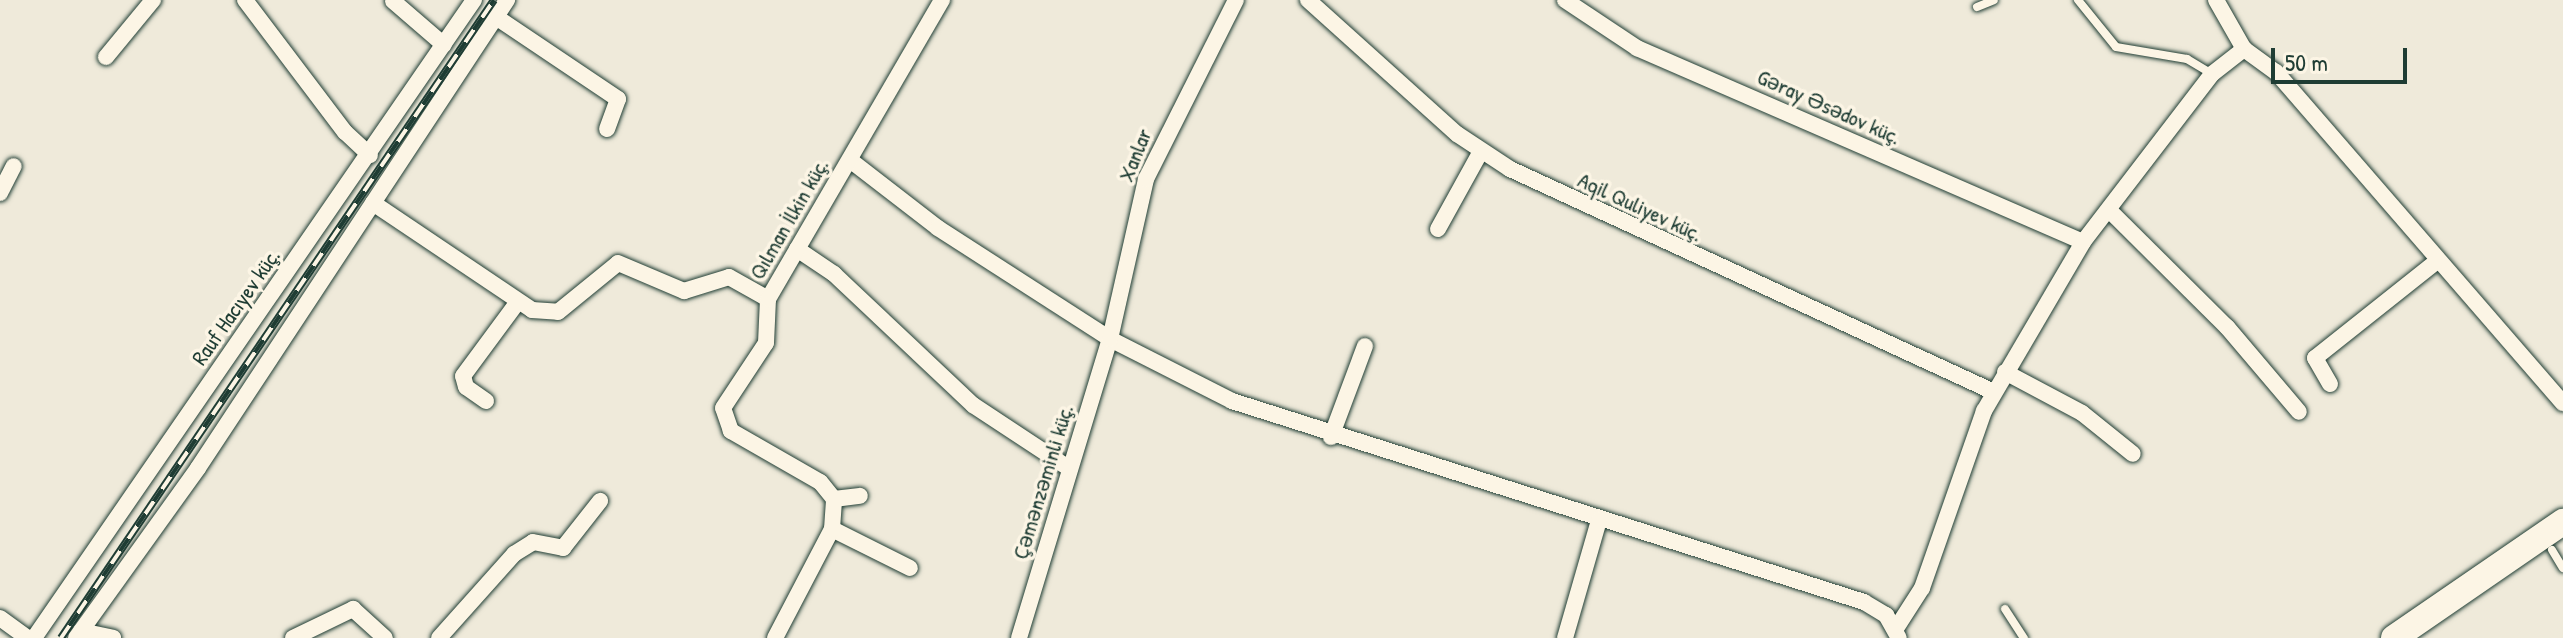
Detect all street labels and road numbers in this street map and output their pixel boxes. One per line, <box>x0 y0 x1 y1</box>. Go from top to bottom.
street label: Gəray Əsədov küç. <box>1753 64 1905 150</box>
street label: Xanlar <box>1113 125 1157 185</box>
street label: Qılman İlkin küç. <box>744 154 834 284</box>
street label: Aqil Quliyev küç. <box>1574 167 1706 247</box>
street label: Rauf Hacıyev küç. <box>186 244 286 370</box>
street label: Çəmənzəminli küç. <box>1007 402 1079 562</box>

